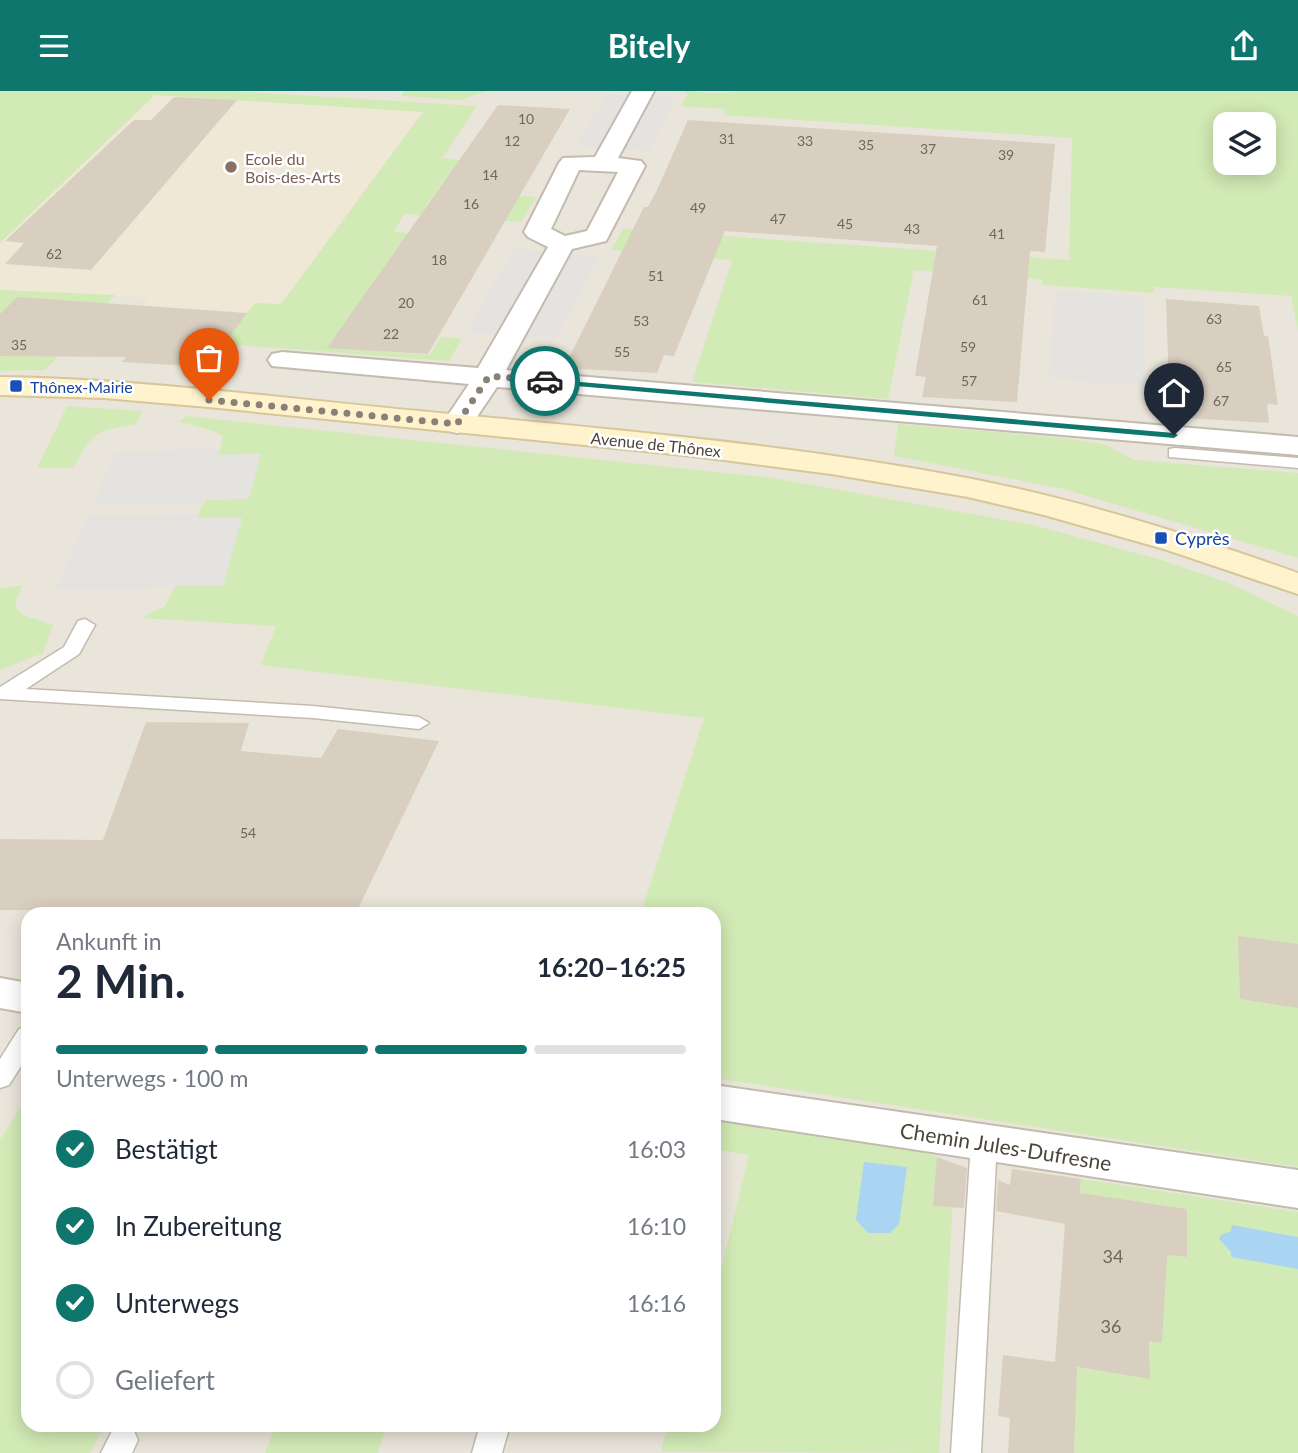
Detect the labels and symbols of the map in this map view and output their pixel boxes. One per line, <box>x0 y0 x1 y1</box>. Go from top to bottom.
house number: 10 <box>518 110 534 127</box>
house number: 31 <box>719 130 735 147</box>
house number: 12 <box>504 132 520 149</box>
house number: 33 <box>797 132 813 149</box>
house number: 35 <box>858 136 874 153</box>
house number: 37 <box>920 140 936 157</box>
house number: 39 <box>998 146 1014 163</box>
place label: Ecole du Bois-des-Arts <box>245 149 341 186</box>
marker: Ecole du Bois-des-Arts <box>223 159 239 175</box>
house number: 14 <box>482 166 498 183</box>
house number: 16 <box>463 195 479 212</box>
house number: 49 <box>690 199 706 216</box>
house number: 47 <box>770 210 786 227</box>
house number: 45 <box>837 215 853 232</box>
house number: 43 <box>904 220 920 237</box>
house number: 41 <box>989 225 1005 242</box>
house number: 62 <box>46 245 62 262</box>
house number: 18 <box>431 251 447 268</box>
house number: 51 <box>648 267 664 284</box>
house number: 61 <box>972 291 988 308</box>
house number: 20 <box>398 294 414 311</box>
house number: 63 <box>1206 310 1222 327</box>
house number: 53 <box>633 312 649 329</box>
house number: 22 <box>383 325 399 342</box>
pin <box>179 328 239 400</box>
house number: 35 <box>11 336 27 353</box>
house number: 59 <box>960 338 976 355</box>
house number: 55 <box>614 343 630 360</box>
courier <box>510 346 580 416</box>
house number: 65 <box>1216 358 1232 375</box>
pin <box>1144 363 1204 435</box>
house number: 57 <box>961 372 977 389</box>
place label: Thônex-Mairie <box>30 377 133 396</box>
marker: Thônex-Mairie <box>8 378 24 394</box>
house number: 67 <box>1213 392 1229 409</box>
street label: Avenue de Thônex <box>590 428 722 460</box>
place label: Cyprès <box>1175 527 1230 549</box>
marker: Cyprès <box>1153 530 1169 546</box>
house number: 54 <box>240 824 256 841</box>
street label: Chemin Jules-Dufresne <box>898 1117 1114 1175</box>
house number: 34 <box>1103 1245 1123 1267</box>
house number: 36 <box>1101 1315 1121 1337</box>

